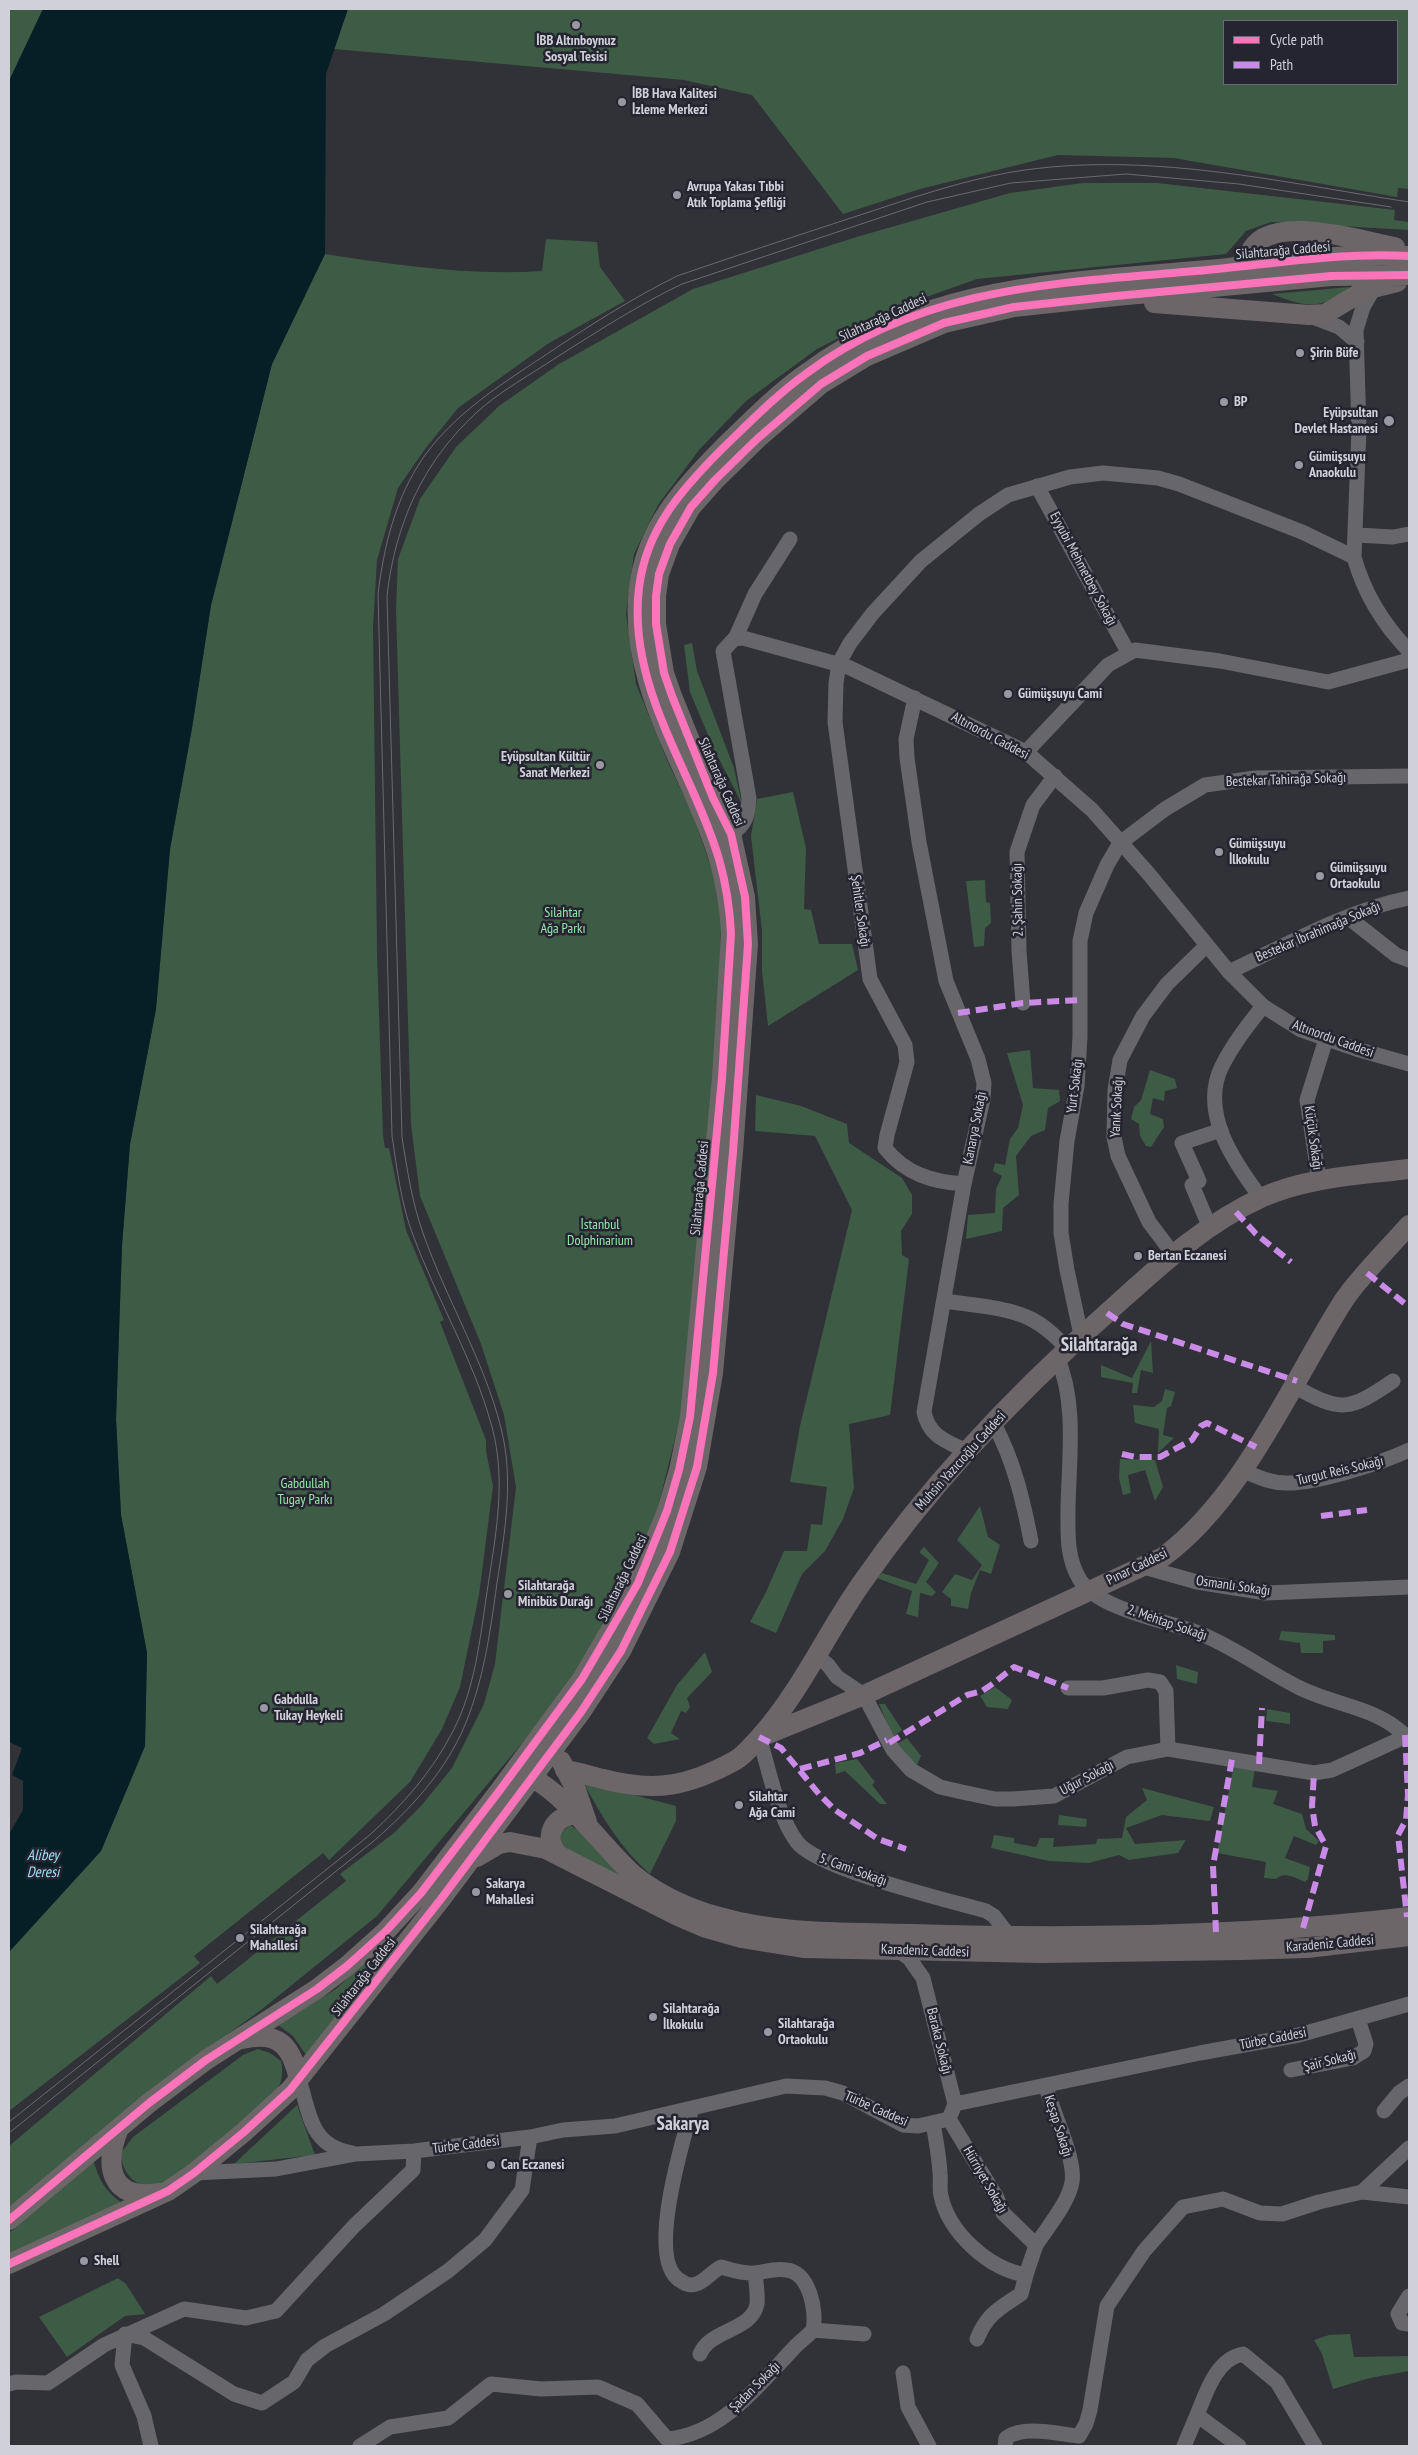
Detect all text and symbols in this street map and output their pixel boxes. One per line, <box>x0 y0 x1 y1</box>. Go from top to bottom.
marker: İBB Altınboynuz Sosyal Tesisi <box>570 19 582 31</box>
legend <box>1223 20 1398 85</box>
text: Cycle path <box>1270 30 1323 49</box>
place label: İBB Altınboynuz Sosyal Tesisi <box>536 33 616 65</box>
text: Path <box>1270 55 1293 74</box>
place label: İBB Hava Kalitesi İzleme Merkezi <box>632 86 717 118</box>
marker: İBB Hava Kalitesi İzleme Merkezi <box>616 96 628 108</box>
place label: Avrupa Yakası Tıbbi Atık Toplama Şefliği <box>687 179 786 212</box>
marker: Avrupa Yakası Tıbbi Atık Toplama Şefliği <box>671 189 683 201</box>
street label: Silahtarağa Caddesi <box>1235 238 1331 264</box>
street label: Silahtarağa Caddesi <box>836 290 930 346</box>
place label: Şirin Büfe <box>1310 345 1359 361</box>
marker: Şirin Büfe <box>1294 347 1306 359</box>
place label: BP <box>1234 394 1248 410</box>
marker: BP <box>1218 396 1230 408</box>
place label: Eyüpsultan Devlet Hastanesi <box>1294 405 1378 438</box>
marker: Eyüpsultan Devlet Hastanesi <box>1382 414 1396 428</box>
place label: Gümüşsuyu Anaokulu <box>1309 449 1366 482</box>
marker: Gümüşsuyu Anaokulu <box>1293 459 1305 471</box>
street label: Eyyubi Mehmetbey Sokağı <box>1046 509 1120 629</box>
place label: Gümüşsuyu Cami <box>1018 686 1102 702</box>
marker: Gümüşsuyu Cami <box>1002 688 1014 700</box>
street label: Altınordu Caddesi <box>948 709 1032 763</box>
street label: Silahtarağa Caddesi <box>694 735 748 829</box>
place label: Eyüpsultan Kültür Sanat Merkezi <box>501 749 590 782</box>
marker: Eyüpsultan Kültür Sanat Merkezi <box>594 759 606 771</box>
street label: Bestekar Tahirağa Sokağı <box>1225 770 1347 790</box>
place label: Gümüşsuyu İlkokulu <box>1229 836 1286 869</box>
marker: Gümüşsuyu İlkokulu <box>1213 846 1225 858</box>
place label: Gümüşsuyu Ortaokulu <box>1330 860 1387 892</box>
street label: 2. Şahin Sokağı <box>1009 863 1027 937</box>
marker: Gümüşsuyu Ortaokulu <box>1314 870 1326 882</box>
street label: Şehitler Sokağı <box>847 874 873 948</box>
street label: Bestekar İbrahimağa Sokağı <box>1253 898 1383 966</box>
park label: Silahtar Ağa Parkı <box>541 905 585 938</box>
street label: Altınordu Caddesi <box>1290 1016 1376 1062</box>
street label: Yurt Sokağı <box>1063 1058 1087 1114</box>
street label: Yanık Sokağı <box>1107 1076 1127 1138</box>
street label: Kanarya Sokağı <box>960 1090 990 1166</box>
street label: Küçük Sokağı <box>1300 1105 1326 1171</box>
street label: Silahtarağa Caddesi <box>687 1140 713 1236</box>
park label: İstanbul Dolphinarium <box>567 1217 633 1250</box>
place label: Bertan Eczanesi <box>1148 1248 1227 1264</box>
marker: Bertan Eczanesi <box>1132 1250 1144 1262</box>
district label: Silahtarağa <box>1061 1335 1137 1357</box>
street label: Muhsin Yazıcıoğlu Caddesi <box>912 1408 1010 1514</box>
street label: Turgut Reis Sokağı <box>1295 1453 1385 1489</box>
park label: Gabdullah Tugay Parkı <box>278 1476 332 1508</box>
street label: Silahtarağa Caddesi <box>595 1532 651 1624</box>
street label: Pınar Caddesi <box>1104 1545 1170 1589</box>
street label: Osmanlı Sokağı <box>1195 1572 1271 1600</box>
place label: Silahtarağa Minibüs Durağı <box>518 1578 593 1610</box>
marker: Silahtarağa Minibüs Durağı <box>502 1588 514 1600</box>
street label: 2. Mehtap Sokağı <box>1125 1602 1209 1644</box>
place label: Gabdulla Tukay Heykeli <box>274 1692 343 1724</box>
marker: Gabdulla Tukay Heykeli <box>258 1702 270 1714</box>
street label: Uğur Sokağı <box>1057 1757 1117 1799</box>
place label: Silahtar Ağa Cami <box>749 1789 795 1821</box>
marker: Silahtar Ağa Cami <box>733 1799 745 1811</box>
water label: Alibey Deresi <box>27 1847 59 1882</box>
street label: 5. Cami Sokağı <box>817 1850 889 1890</box>
place label: Sakarya Mahallesi <box>486 1876 534 1908</box>
marker: Sakarya Mahallesi <box>470 1886 482 1898</box>
place label: Silahtarağa Mahallesi <box>250 1922 306 1954</box>
marker: Silahtarağa Mahallesi <box>234 1932 246 1944</box>
street label: Karadeniz Caddesi <box>1285 1932 1375 1956</box>
street label: Silahtarağa Caddesi <box>328 1934 400 2020</box>
street label: Karadeniz Caddesi <box>881 1941 969 1961</box>
place label: Silahtarağa İlkokulu <box>663 2001 719 2034</box>
street label: Baraka Sokağı <box>923 2006 955 2076</box>
marker: Silahtarağa İlkokulu <box>647 2011 659 2023</box>
place label: Silahtarağa Ortaokulu <box>778 2016 834 2048</box>
street label: Türbe Caddesi <box>1238 2024 1308 2054</box>
marker: Silahtarağa Ortaokulu <box>762 2026 774 2038</box>
street label: Şair Sokağı <box>1302 2046 1358 2076</box>
street label: Türbe Caddesi <box>842 2088 910 2130</box>
street label: Keşap Sokağı <box>1040 2093 1076 2159</box>
district label: Sakarya <box>657 2114 709 2136</box>
street label: Türbe Caddesi <box>431 2133 501 2157</box>
street label: Hürriyet Sokağı <box>959 2144 1011 2216</box>
place label: Can Eczanesi <box>501 2157 565 2173</box>
marker: Can Eczanesi <box>485 2159 497 2171</box>
place label: Shell <box>94 2253 119 2269</box>
marker: Shell <box>78 2255 90 2267</box>
street label: Şadan Sokağı <box>726 2358 784 2416</box>

